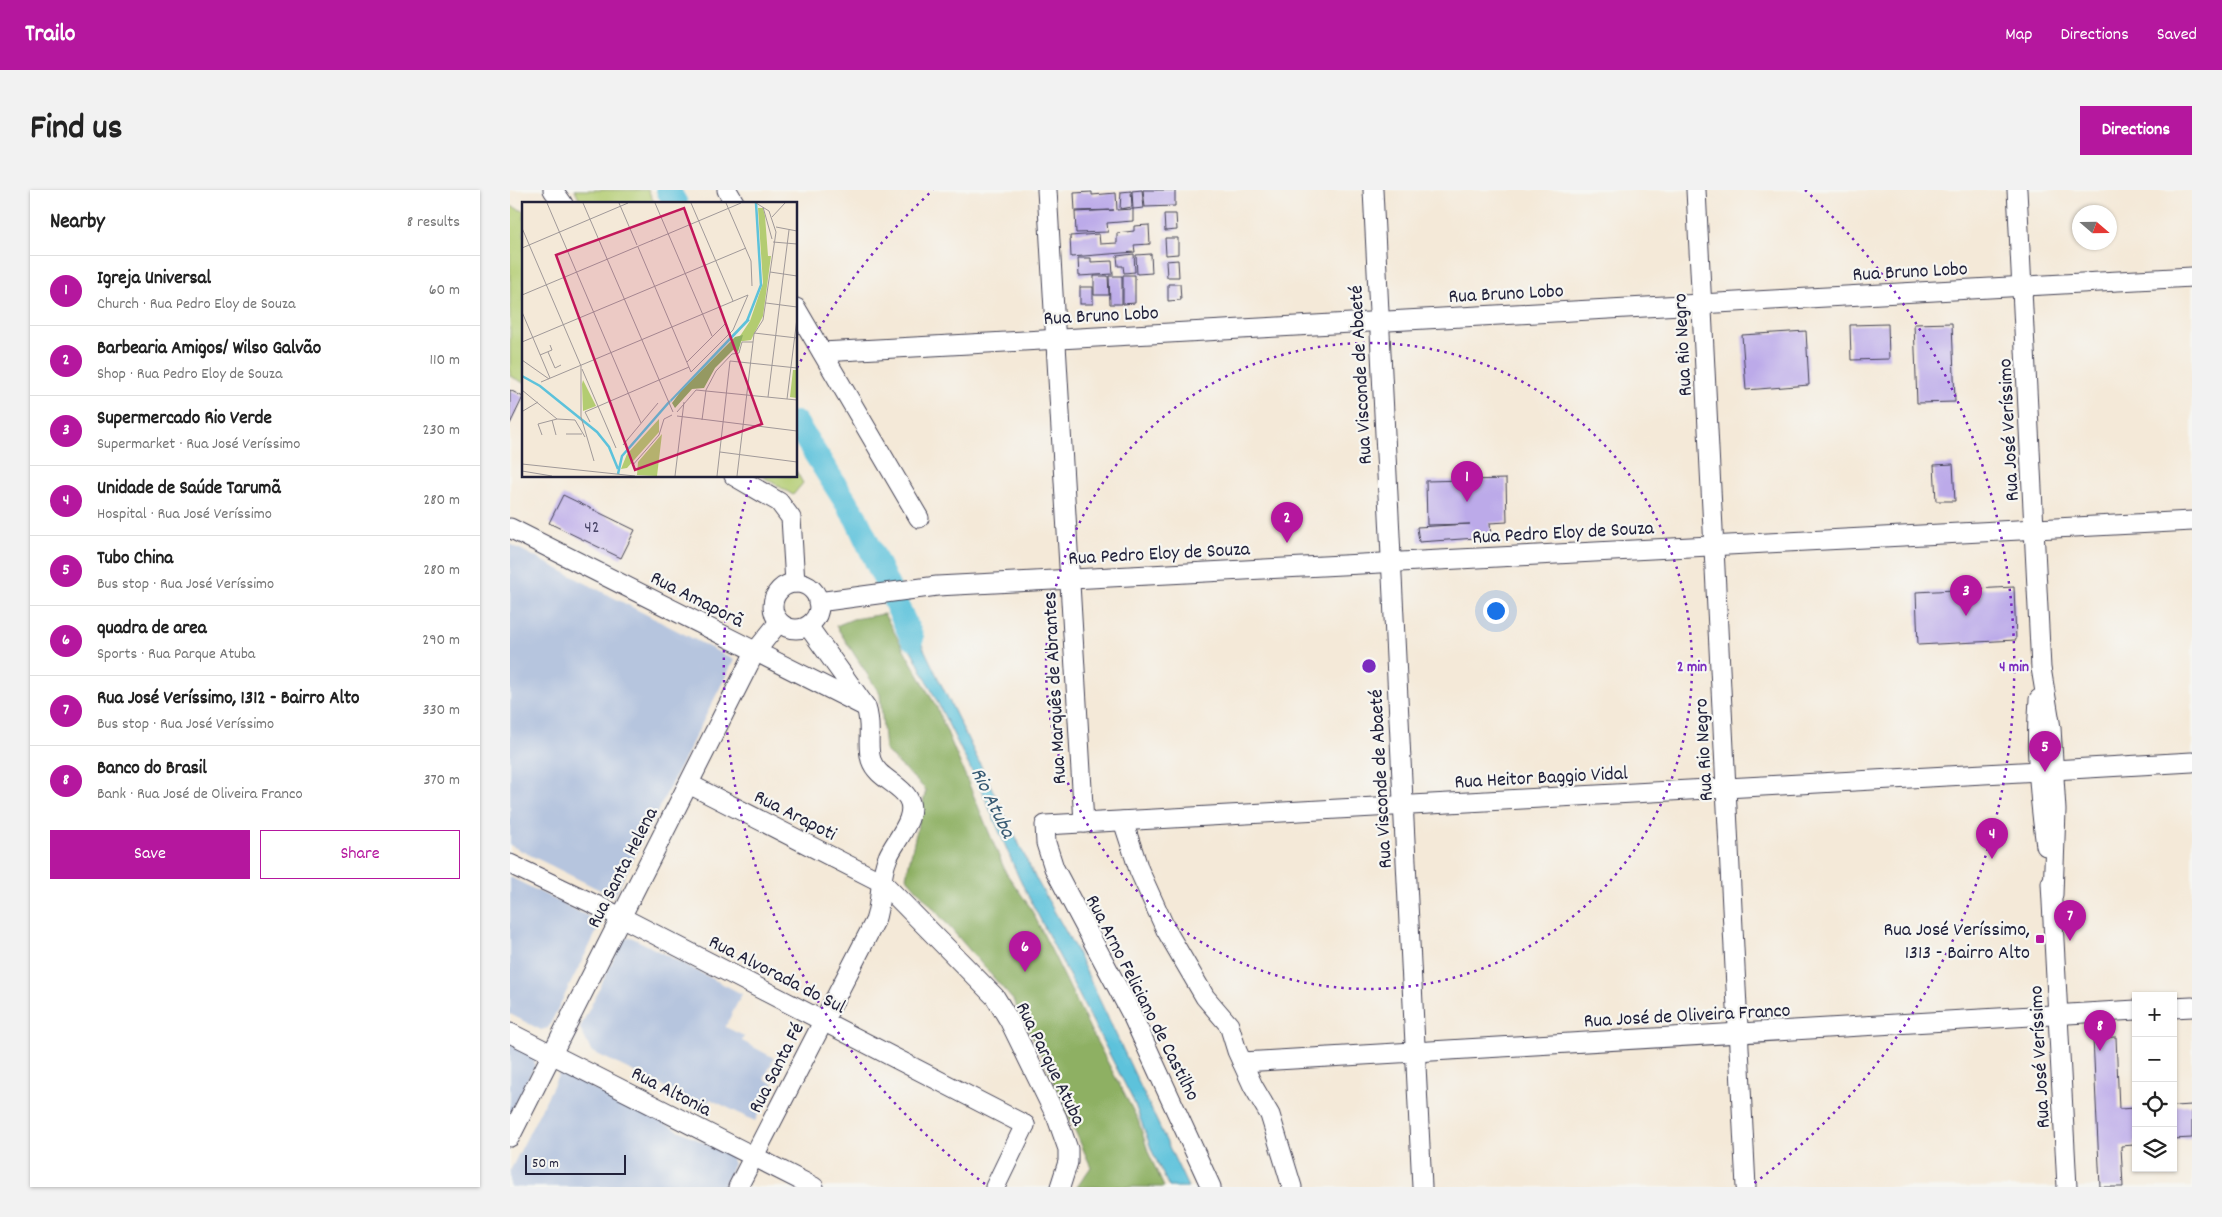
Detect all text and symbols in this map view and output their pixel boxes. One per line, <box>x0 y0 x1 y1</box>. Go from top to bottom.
text: Trailo <box>25 18 76 52</box>
text: Map <box>2005 23 2032 48</box>
text: Directions <box>2060 23 2129 48</box>
text: Saved <box>2157 23 2197 48</box>
text: Find us <box>30 105 122 155</box>
button: Directions <box>2080 106 2192 155</box>
inset map <box>522 202 798 478</box>
north arrow <box>2072 205 2117 250</box>
text: Nearby <box>50 208 105 238</box>
text: 8 results <box>407 211 460 234</box>
street label: Rua Bruno Lobo <box>1852 256 1969 290</box>
text: Igreja Universal <box>97 266 211 293</box>
street label: Rua Bruno Lobo <box>1448 278 1565 312</box>
text: 1 <box>64 279 68 302</box>
text: 60 m <box>429 279 460 302</box>
street label: Rua Visconde de Abaeté <box>1343 284 1381 465</box>
text: Church · Rua Pedro Eloy de Souza <box>97 293 295 316</box>
street label: Rua Rio Negro <box>1667 293 1701 397</box>
street label: Rua Bruno Lobo <box>1043 300 1160 334</box>
text: Barbearia Amigos/ Wilso Galvão <box>97 336 321 363</box>
text: 2 <box>63 349 70 372</box>
text: 110 m <box>430 349 460 372</box>
street label: Rua José Veríssimo <box>1992 358 2028 502</box>
text: Shop · Rua Pedro Eloy de Souza <box>97 363 282 386</box>
text: Supermercado Rio Verde <box>97 406 272 433</box>
text: 3 <box>62 419 70 442</box>
text: 230 m <box>423 419 460 442</box>
text: Supermarket · Rua José Veríssimo <box>97 433 300 456</box>
pin: 1 <box>1451 461 1483 502</box>
text: Unidade de Saúde Tarumã <box>97 476 281 503</box>
text: 4 <box>63 489 69 512</box>
text: 280 m <box>423 489 460 512</box>
pin: 2 <box>1271 502 1303 543</box>
text: Hospital · Rua José Veríssimo <box>97 503 272 526</box>
street label: Rua Pedro Eloy de Souza <box>1472 515 1655 553</box>
house number: 42 <box>584 516 600 541</box>
street label: Rua Pedro Eloy de Souza <box>1068 536 1251 574</box>
text: Tubo China <box>97 546 173 573</box>
text: 5 <box>62 559 70 582</box>
text: 280 m <box>423 559 460 582</box>
street label: Rua Amaporã <box>645 565 748 636</box>
text: Bus stop · Rua José Veríssimo <box>97 573 274 596</box>
pin: 3 <box>1950 575 1982 616</box>
street label: Rua Marquês de Abrantes <box>1037 591 1075 785</box>
your location <box>1483 598 1509 624</box>
text: quadra de area <box>97 616 207 643</box>
text: 6 <box>62 629 70 652</box>
text: 290 m <box>422 629 460 652</box>
text: Sports · Rua Parque Atuba <box>97 643 255 666</box>
centre of rings <box>1360 657 1378 675</box>
text: 2 min <box>1677 657 1707 679</box>
text: 4 min <box>1999 657 2029 679</box>
text: Rua José Veríssimo, 1312 - Bairro Alto <box>97 686 360 713</box>
street label: Rua Visconde de Abaeté <box>1363 688 1401 869</box>
street label: Rua Rio Negro <box>1688 698 1722 802</box>
text: 7 <box>63 699 69 722</box>
text: 330 m <box>422 699 460 722</box>
text: Bus stop · Rua José Veríssimo <box>97 713 274 736</box>
pin: 5 <box>2029 731 2061 772</box>
text: Banco do Brasil <box>97 756 207 783</box>
street label: Rua Heitor Baggio Vidal <box>1454 760 1629 798</box>
water label: Rio Atuba <box>961 763 1022 845</box>
text: 8 <box>63 769 69 792</box>
text: 370 m <box>423 769 460 792</box>
text: Bank · Rua José de Oliveira Franco <box>97 783 303 806</box>
street label: Rua Arapoti <box>749 784 841 850</box>
street label: Rua Santa Helena <box>581 803 666 934</box>
pin: 4 <box>1976 818 2008 859</box>
button: Save <box>50 830 250 879</box>
button: Share <box>260 830 460 879</box>
street label: Rua Arno Feliciano de Castilho <box>1077 891 1206 1106</box>
pin: 7 <box>2054 900 2086 941</box>
place label: Rua José Veríssimo, 1313 - Bairro Alto <box>1883 917 2030 968</box>
street label: Rua Alvorada do Sul <box>703 929 850 1022</box>
pin: 6 <box>1009 931 1041 972</box>
marker: Rua José Veríssimo, 1313 - Bairro Alto <box>2034 933 2046 945</box>
street label: Rua José Veríssimo <box>2023 985 2059 1129</box>
map controls <box>2132 992 2177 1172</box>
button: + <box>2132 992 2177 1037</box>
street label: Rua Parque Atuba <box>1007 998 1092 1131</box>
street label: Rua José de Oliveira Franco <box>1583 998 1791 1036</box>
pin: 8 <box>2084 1010 2116 1051</box>
street label: Rua Santa Fé <box>743 1018 813 1119</box>
button: − <box>2132 1037 2177 1082</box>
street label: Rua Altonia <box>626 1061 716 1125</box>
button: locate <box>2132 1082 2177 1127</box>
button: layers <box>2132 1127 2177 1172</box>
scale bar <box>525 1152 626 1175</box>
text: 50 m <box>532 1154 559 1174</box>

